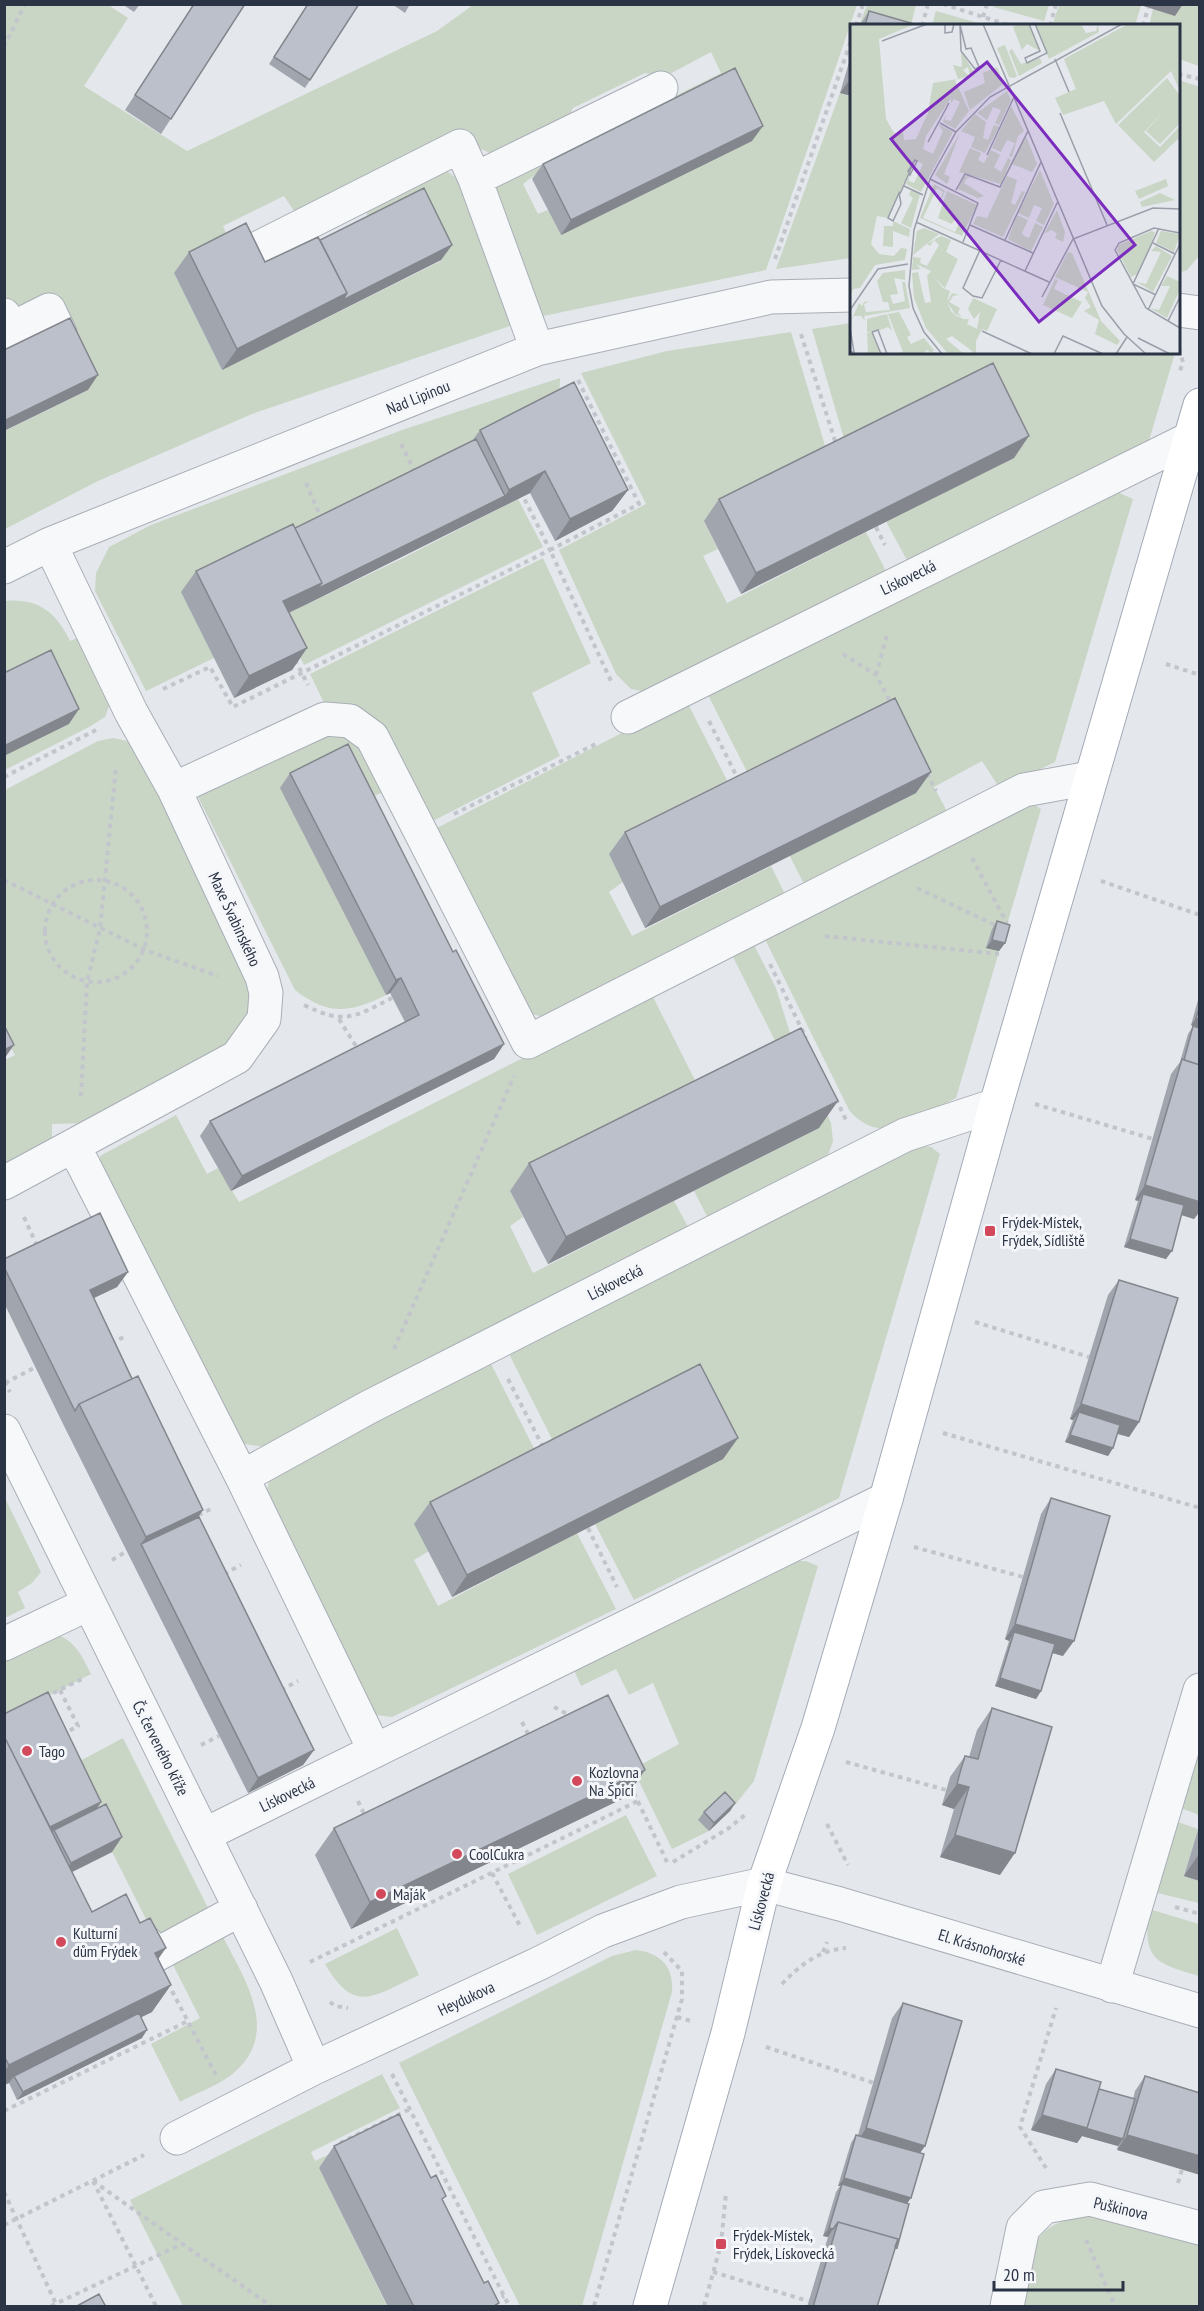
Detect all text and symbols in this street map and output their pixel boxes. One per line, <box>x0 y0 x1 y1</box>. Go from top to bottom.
inset map <box>850 24 1180 354</box>
street label: Nad Lipinou <box>383 375 453 419</box>
street label: Lískovecká <box>877 555 939 599</box>
street label: Maxe Švabinského <box>204 869 266 969</box>
place label: Frýdek-Místek, Frýdek, Sídliště <box>1002 1212 1085 1250</box>
marker: Frýdek-Místek, Frýdek, Sídliště <box>983 1224 997 1238</box>
street label: Lískovecká <box>584 1260 646 1304</box>
street label: Čs. červeného kříže <box>128 1697 194 1799</box>
place label: Tago <box>39 1741 65 1761</box>
marker: Tago <box>20 1744 34 1758</box>
place label: Kozlovna Na Špici <box>589 1762 639 1800</box>
street label: Lískovecká <box>256 1772 318 1816</box>
marker: Kozlovna Na Špici <box>570 1774 584 1788</box>
place label: CoolCukra <box>469 1844 525 1864</box>
marker: CoolCukra <box>450 1847 464 1861</box>
street label: Lískovecká <box>744 1870 778 1932</box>
place label: Maják <box>393 1884 426 1904</box>
marker: Maják <box>374 1887 388 1901</box>
place label: Kulturní dům Frýdek <box>73 1923 138 1961</box>
street label: El. Krásnohorské <box>936 1924 1028 1970</box>
marker: Kulturní dům Frýdek <box>54 1935 68 1949</box>
street label: Heydukova <box>434 1976 498 2020</box>
street label: Puškinova <box>1092 2192 1150 2224</box>
place label: Frýdek-Místek, Frýdek, Lískovecká <box>733 2225 834 2263</box>
marker: Frýdek-Místek, Frýdek, Lískovecká <box>714 2237 728 2251</box>
scale bar <box>994 2254 1123 2292</box>
text: 20 m <box>1003 2263 1035 2286</box>

